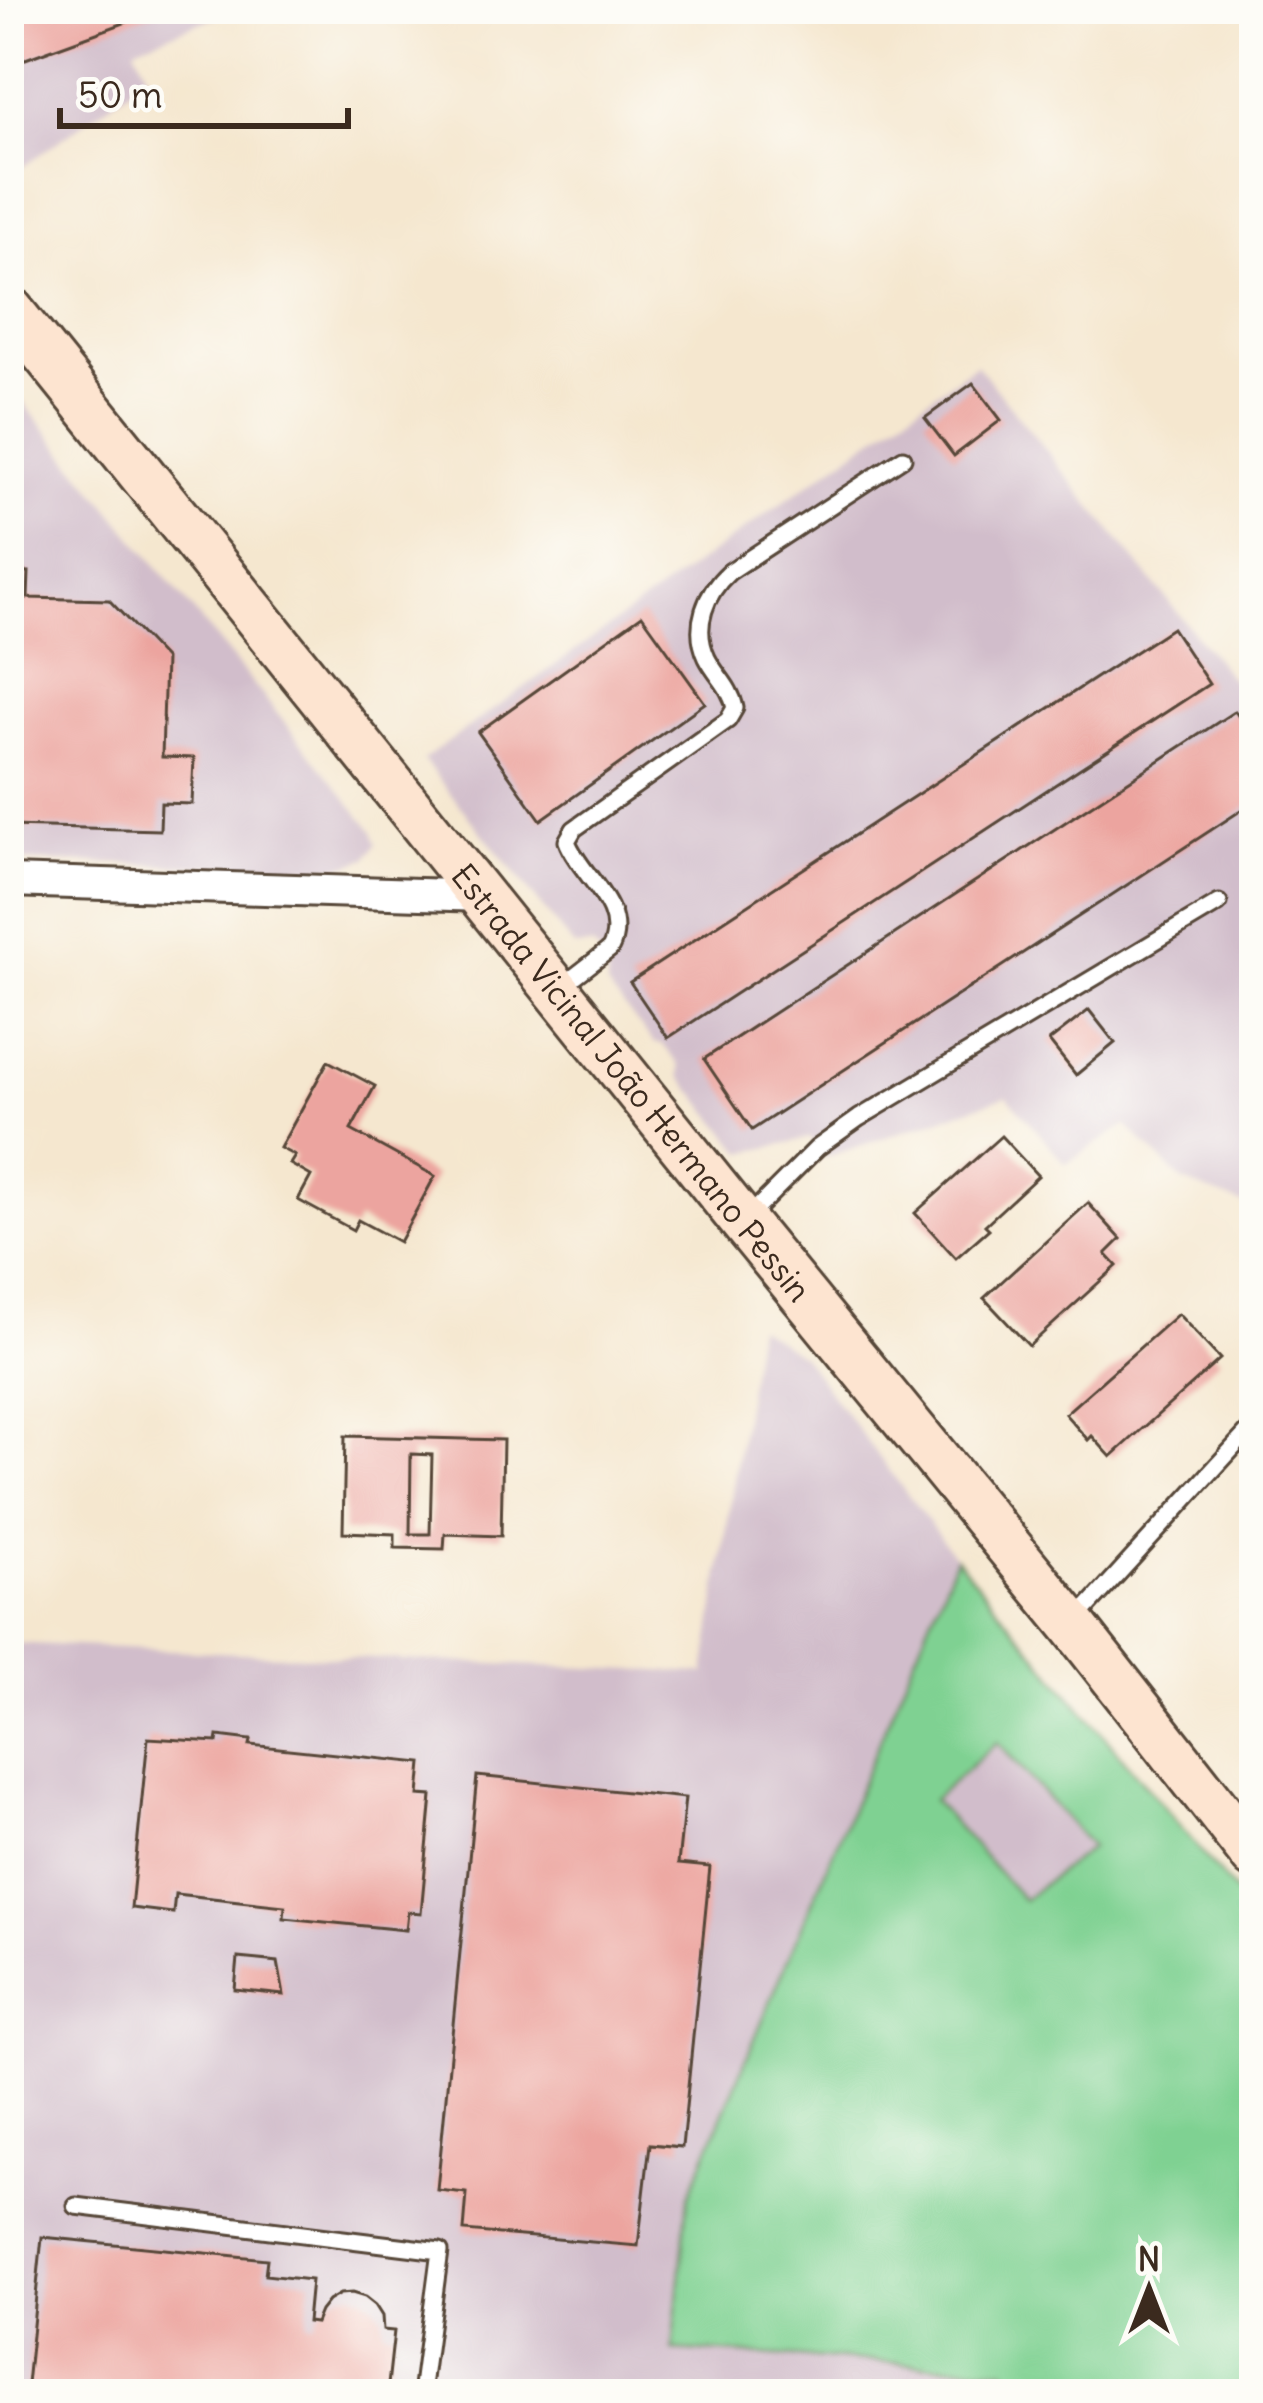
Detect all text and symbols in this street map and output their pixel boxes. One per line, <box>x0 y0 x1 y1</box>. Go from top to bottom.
scale bar <box>60 54 348 128</box>
text: 50 m <box>78 73 163 118</box>
street label: Estrada Vicinal João Hermano Pessin <box>442 855 820 1310</box>
north arrow <box>1089 2229 1209 2349</box>
text: N <box>1138 2238 1160 2280</box>

